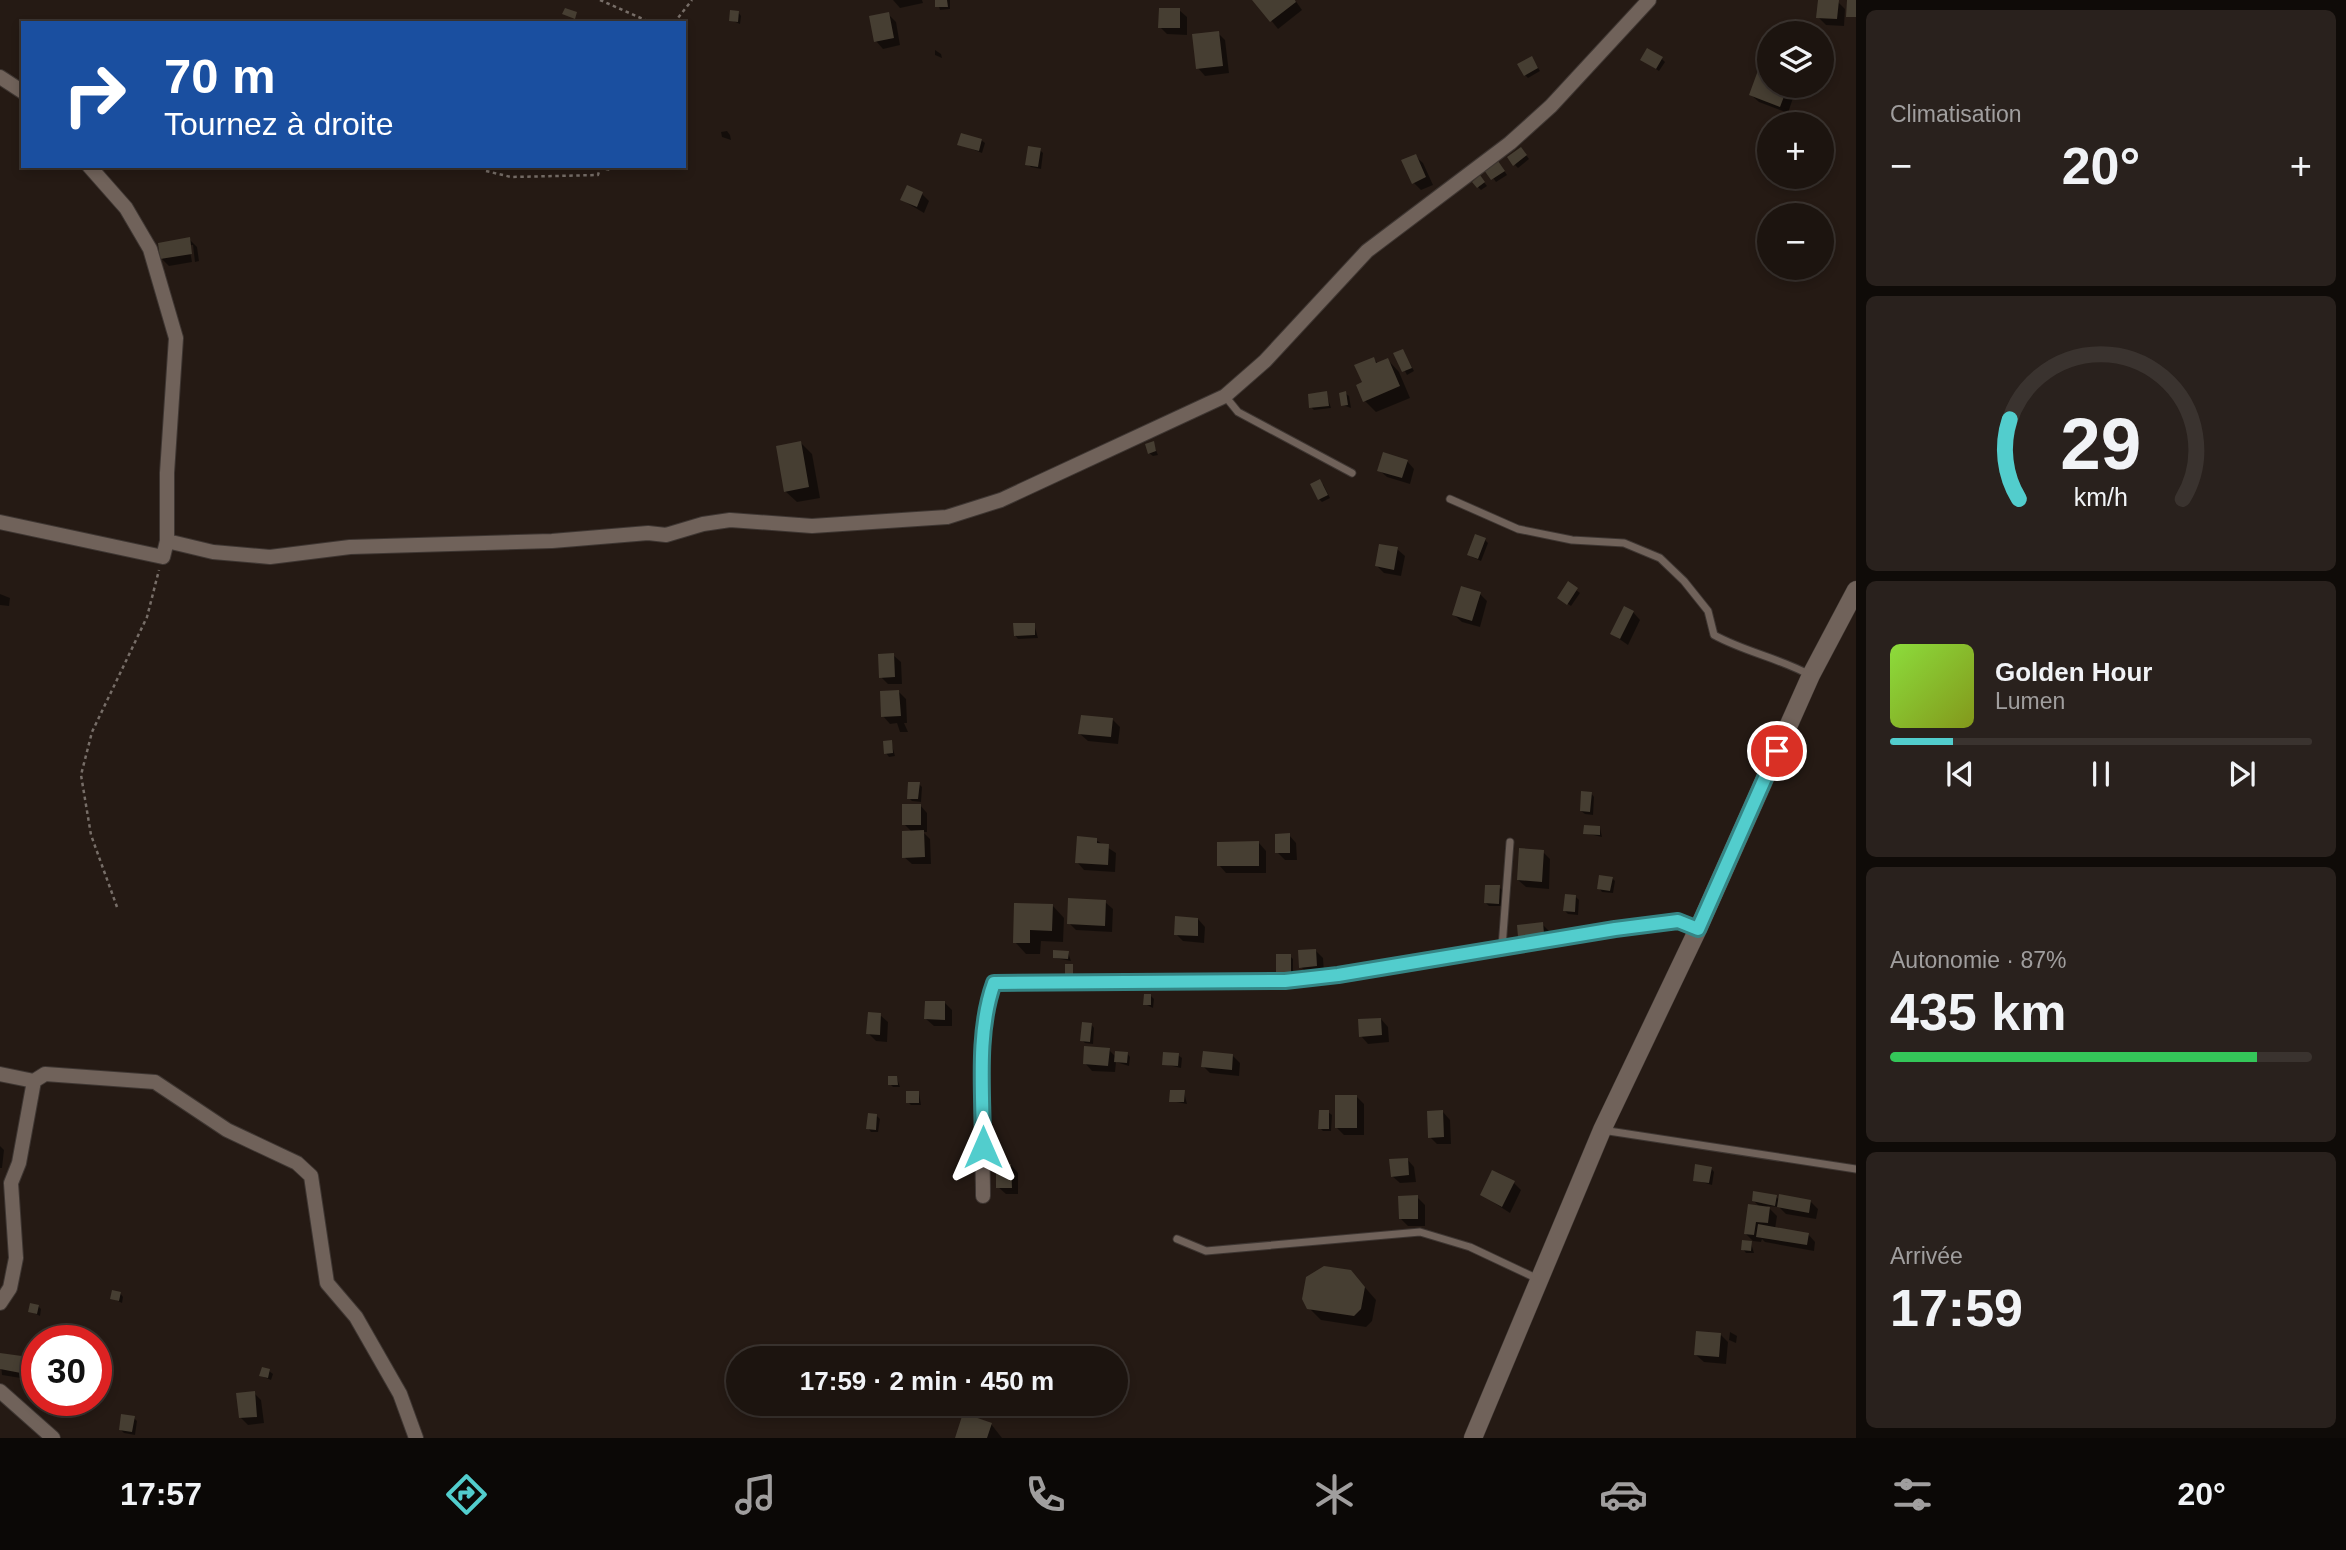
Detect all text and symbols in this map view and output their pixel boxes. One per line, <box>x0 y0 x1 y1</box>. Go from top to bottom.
map controls <box>1757 21 1834 280</box>
button: layers <box>1757 21 1834 98</box>
icon: right <box>49 49 140 140</box>
text: 70 m <box>164 49 276 103</box>
text: Climatisation <box>1890 101 2022 127</box>
text: Tournez à droite <box>164 106 393 142</box>
button: + <box>1757 112 1834 189</box>
text: 20° <box>2062 137 2140 195</box>
text: − <box>1890 145 1912 187</box>
text: + <box>2290 145 2312 187</box>
button: − <box>1757 203 1834 280</box>
text: 29 <box>2061 404 2141 485</box>
text: km/h <box>2074 483 2128 511</box>
text: Golden Hour <box>1995 657 2152 687</box>
text: Lumen <box>1995 688 2065 714</box>
pin <box>1747 721 1807 781</box>
icon: arrive <box>1758 732 1796 770</box>
icon: previous <box>1941 755 1979 793</box>
icon: pause <box>2082 755 2120 793</box>
icon: next <box>2223 755 2261 793</box>
text: Autonomie · 87% <box>1890 947 2066 973</box>
text: 435 km <box>1890 983 2066 1041</box>
position arrow <box>946 1110 1020 1184</box>
text: Arrivée <box>1890 1243 1963 1269</box>
text: 17:59 <box>1890 1279 2023 1337</box>
speed limit sign: 30 <box>21 1325 112 1416</box>
text: 17:59 · 2 min · 450 m <box>800 1366 1054 1396</box>
icon: directions <box>442 1470 491 1519</box>
icon: music <box>731 1470 780 1519</box>
icon: phone <box>1021 1470 1070 1519</box>
icon: climate <box>1310 1470 1359 1519</box>
icon: car <box>1599 1470 1648 1519</box>
icon: filters <box>1888 1470 1937 1519</box>
text: 17:57 <box>120 1476 202 1512</box>
text: 20° <box>2177 1476 2226 1512</box>

